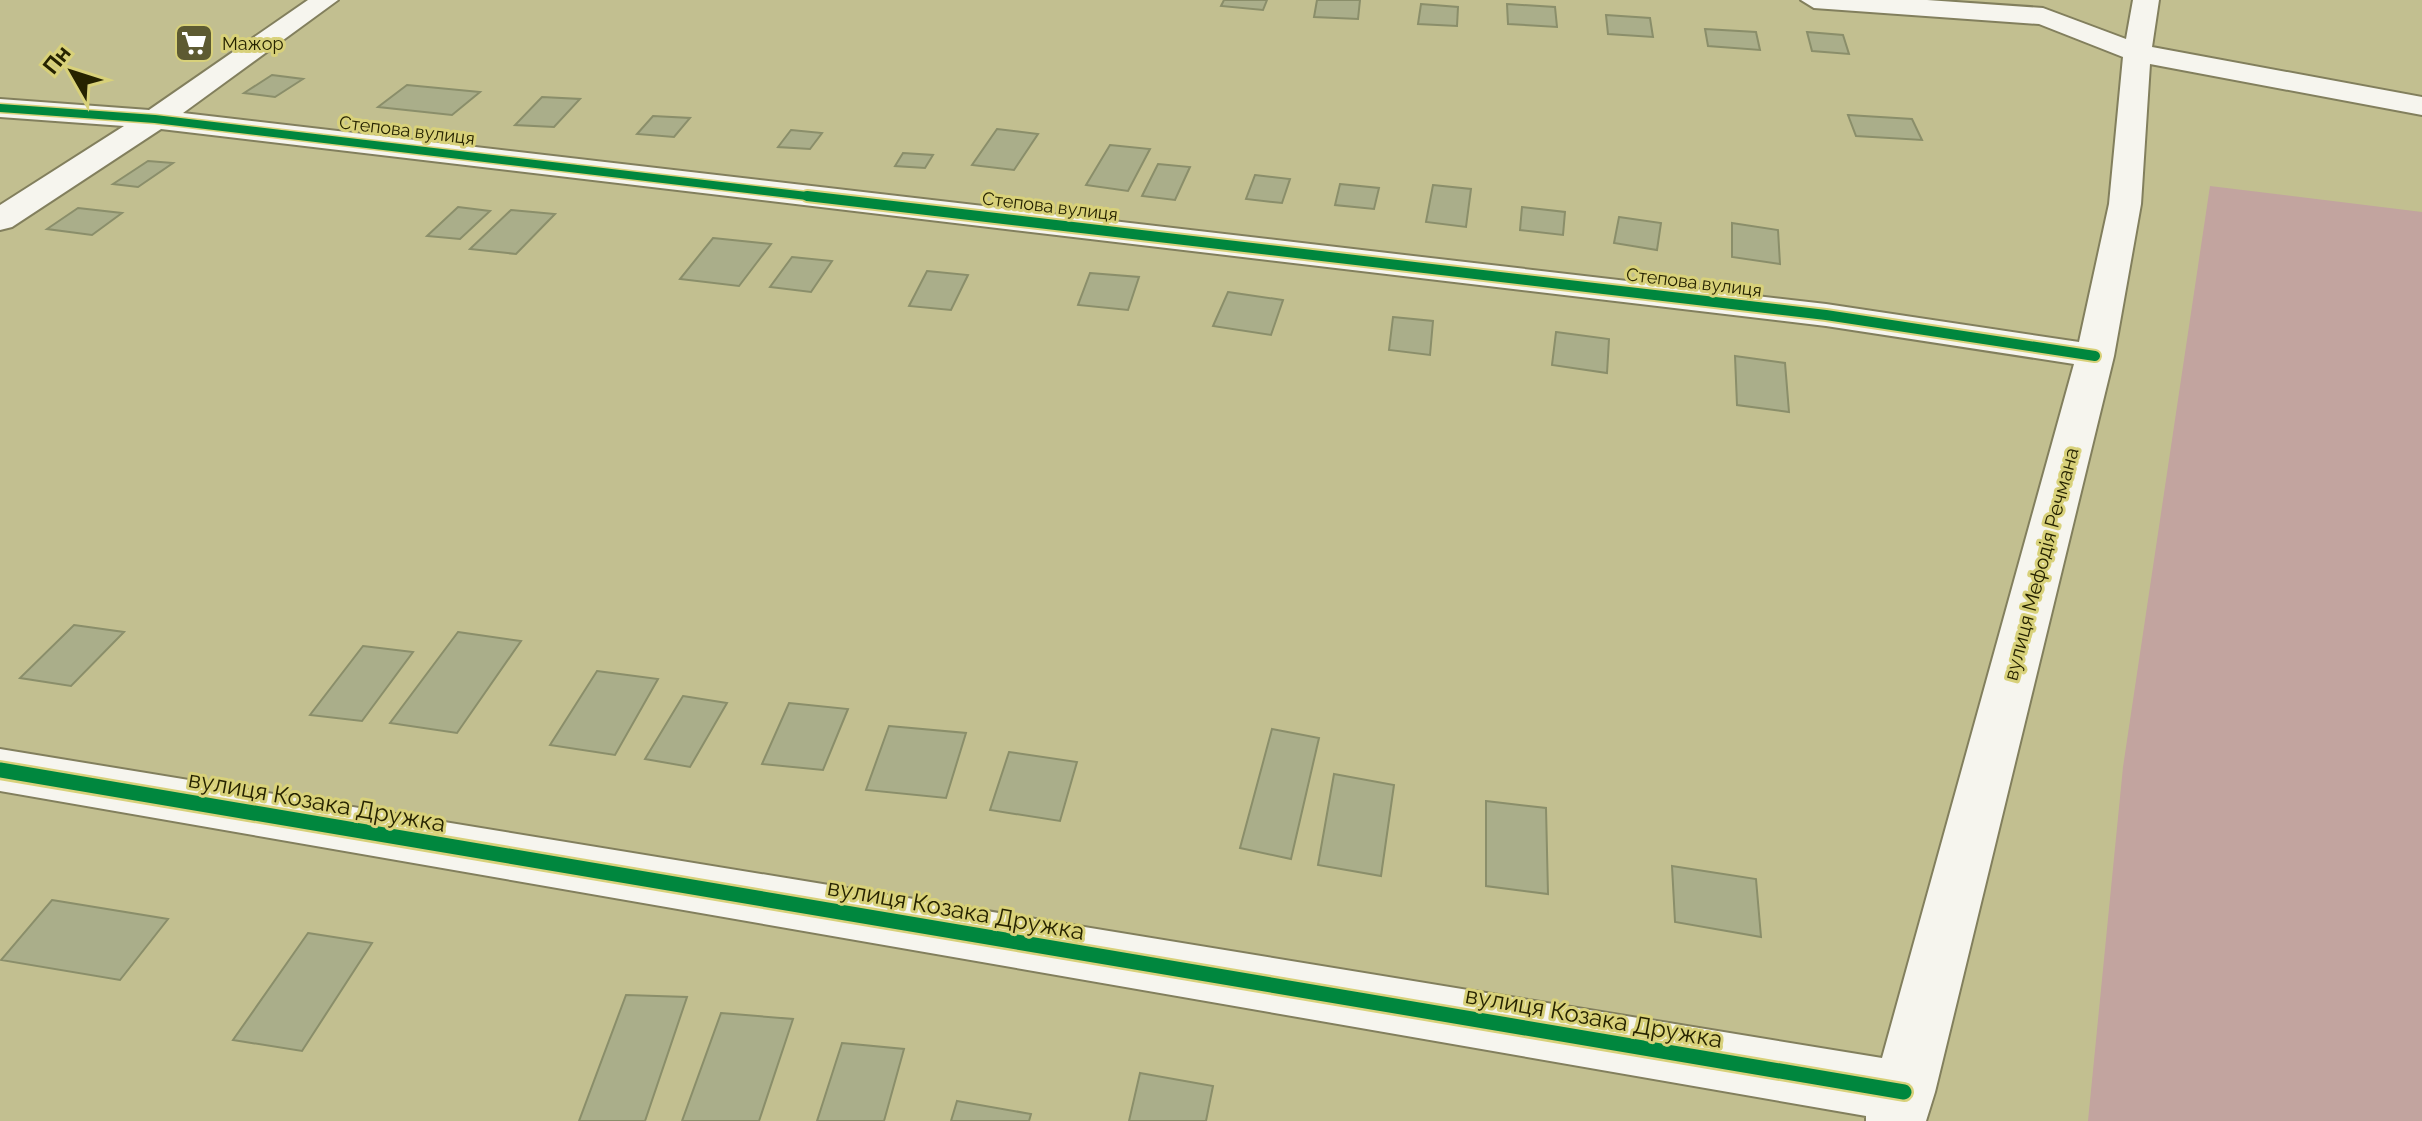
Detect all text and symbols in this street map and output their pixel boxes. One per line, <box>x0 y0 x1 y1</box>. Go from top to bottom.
supermarket icon: Мажор <box>173 22 215 64</box>
north arrow <box>32 32 112 112</box>
place label: Мажор <box>222 33 284 54</box>
text: Пн <box>37 40 76 79</box>
street label: Степова вулиця <box>338 111 476 149</box>
street label: Степова вулиця <box>981 187 1119 225</box>
street label: Степова вулиця <box>1625 263 1763 301</box>
street label: вулиця Мефодія Речмана <box>1998 445 2084 683</box>
street label: вулиця Козака Дружка <box>186 764 448 838</box>
street label: вулиця Козака Дружка <box>825 872 1087 946</box>
street label: вулиця Козака Дружка <box>1463 980 1725 1054</box>

